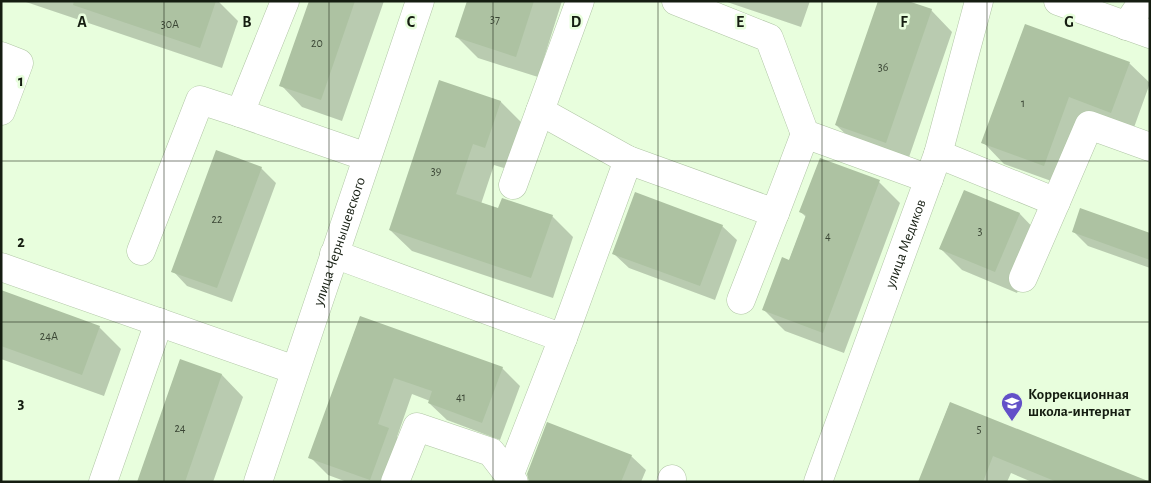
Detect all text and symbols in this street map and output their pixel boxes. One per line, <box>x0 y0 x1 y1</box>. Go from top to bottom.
house number: 37 <box>490 13 500 25</box>
text: A <box>77 14 87 30</box>
text: B <box>242 14 252 30</box>
text: C <box>407 14 416 30</box>
text: D <box>571 14 582 30</box>
text: E <box>736 14 744 30</box>
text: F <box>900 14 908 30</box>
text: G <box>1064 14 1074 30</box>
house number: 30А <box>161 18 179 30</box>
house number: 20 <box>311 37 323 49</box>
house number: 36 <box>878 61 889 73</box>
text: 1 <box>18 73 24 89</box>
house number: 1 <box>1021 97 1025 109</box>
house number: 39 <box>431 165 442 177</box>
street label: улица Чернышевского <box>310 175 368 308</box>
street label: улица Медиков <box>882 197 928 291</box>
house number: 22 <box>212 213 223 225</box>
house number: 3 <box>978 225 983 237</box>
house number: 4 <box>825 230 831 242</box>
text: 2 <box>17 234 25 250</box>
house number: 24А <box>40 330 58 342</box>
place label: Коррекционная школа-интернат <box>1028 387 1131 419</box>
house number: 41 <box>456 391 466 403</box>
school or university icon: Коррекционная школа-интернат <box>1000 391 1024 422</box>
text: 3 <box>18 395 25 411</box>
house number: 24 <box>174 422 186 434</box>
house number: 5 <box>976 423 982 435</box>

